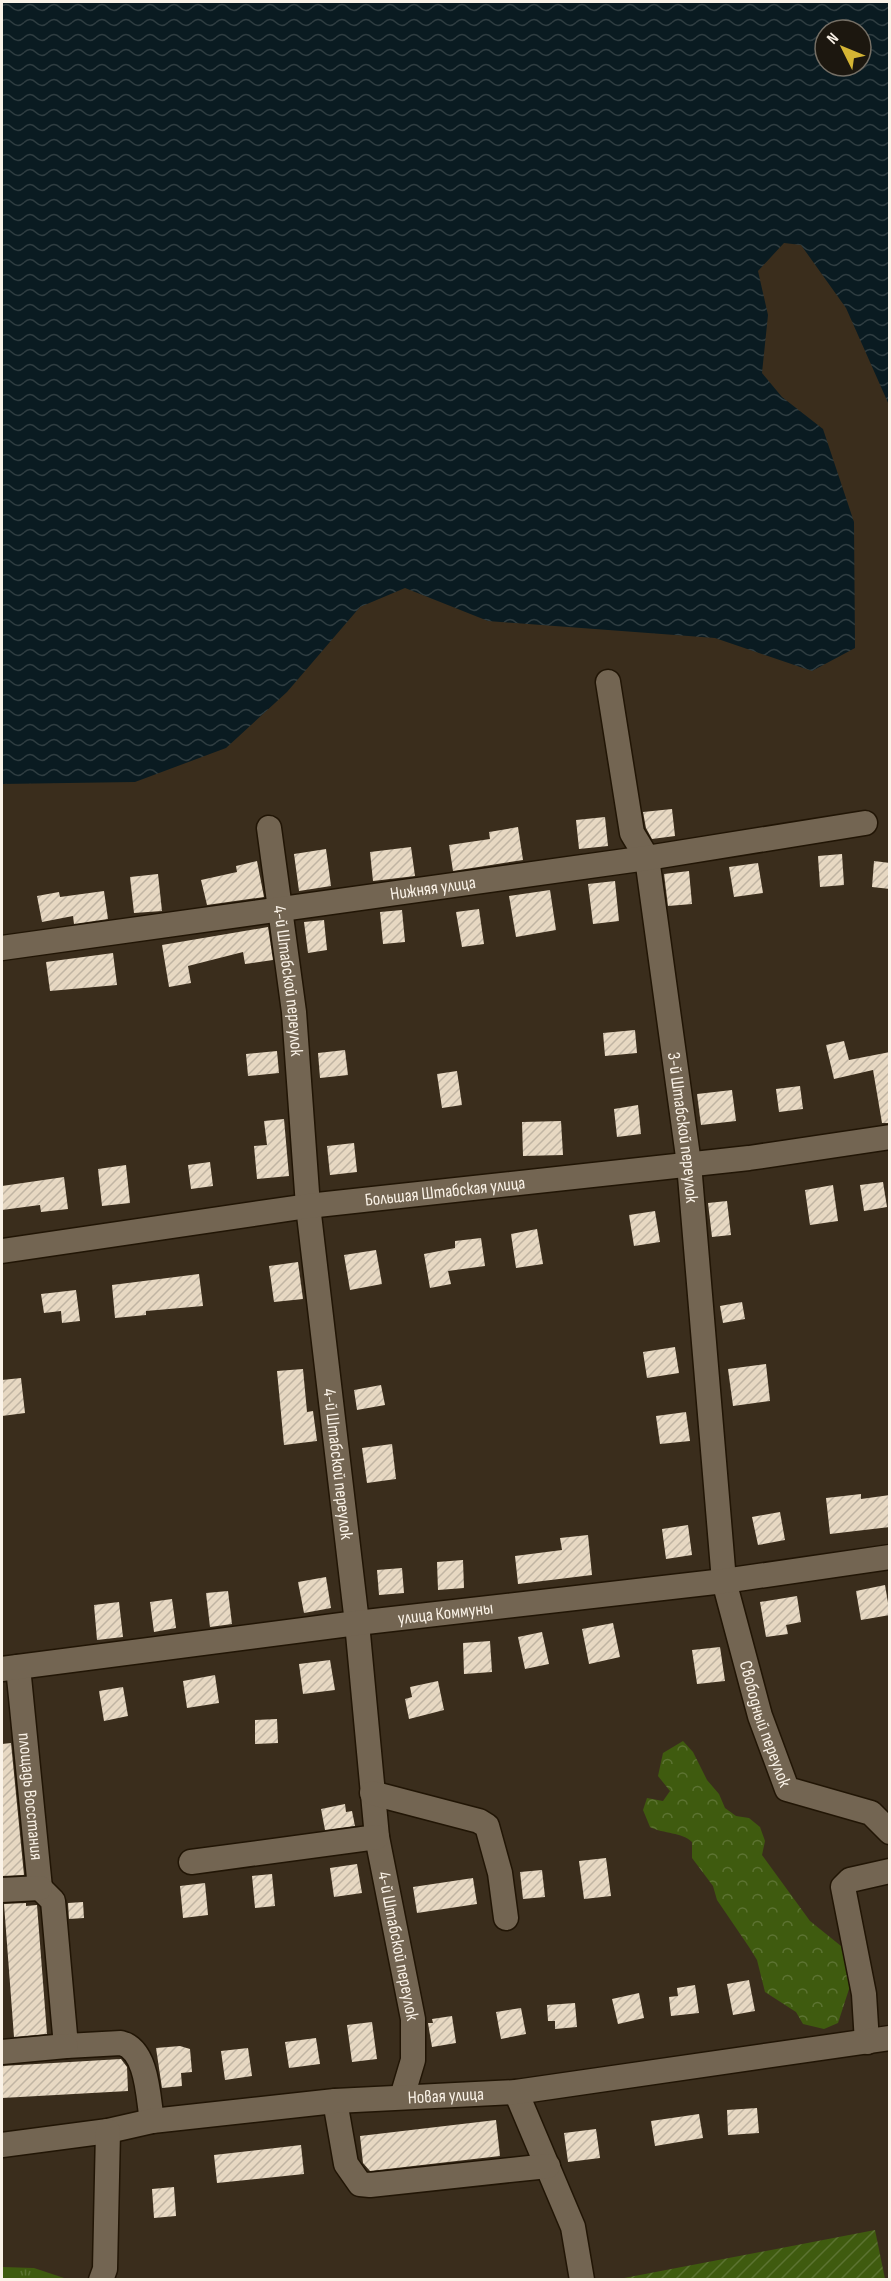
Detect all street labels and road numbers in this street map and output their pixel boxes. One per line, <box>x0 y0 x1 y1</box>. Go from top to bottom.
street label: Нижняя улица <box>389 872 477 905</box>
street label: 4-й Штабской переулок <box>269 904 307 1057</box>
street label: 3-й Штабской переулок <box>663 1051 702 1204</box>
street label: Большая Штабская улица <box>364 1172 526 1211</box>
street label: 4-й Штабской переулок <box>319 1388 357 1541</box>
street label: улица Коммуны <box>397 1597 494 1629</box>
street label: Свободный переулок <box>735 1658 795 1790</box>
street label: площадь Восстания <box>14 1732 47 1861</box>
street label: 4-й Штабской переулок <box>373 1870 423 2023</box>
street label: Новая улица <box>407 2084 484 2108</box>

